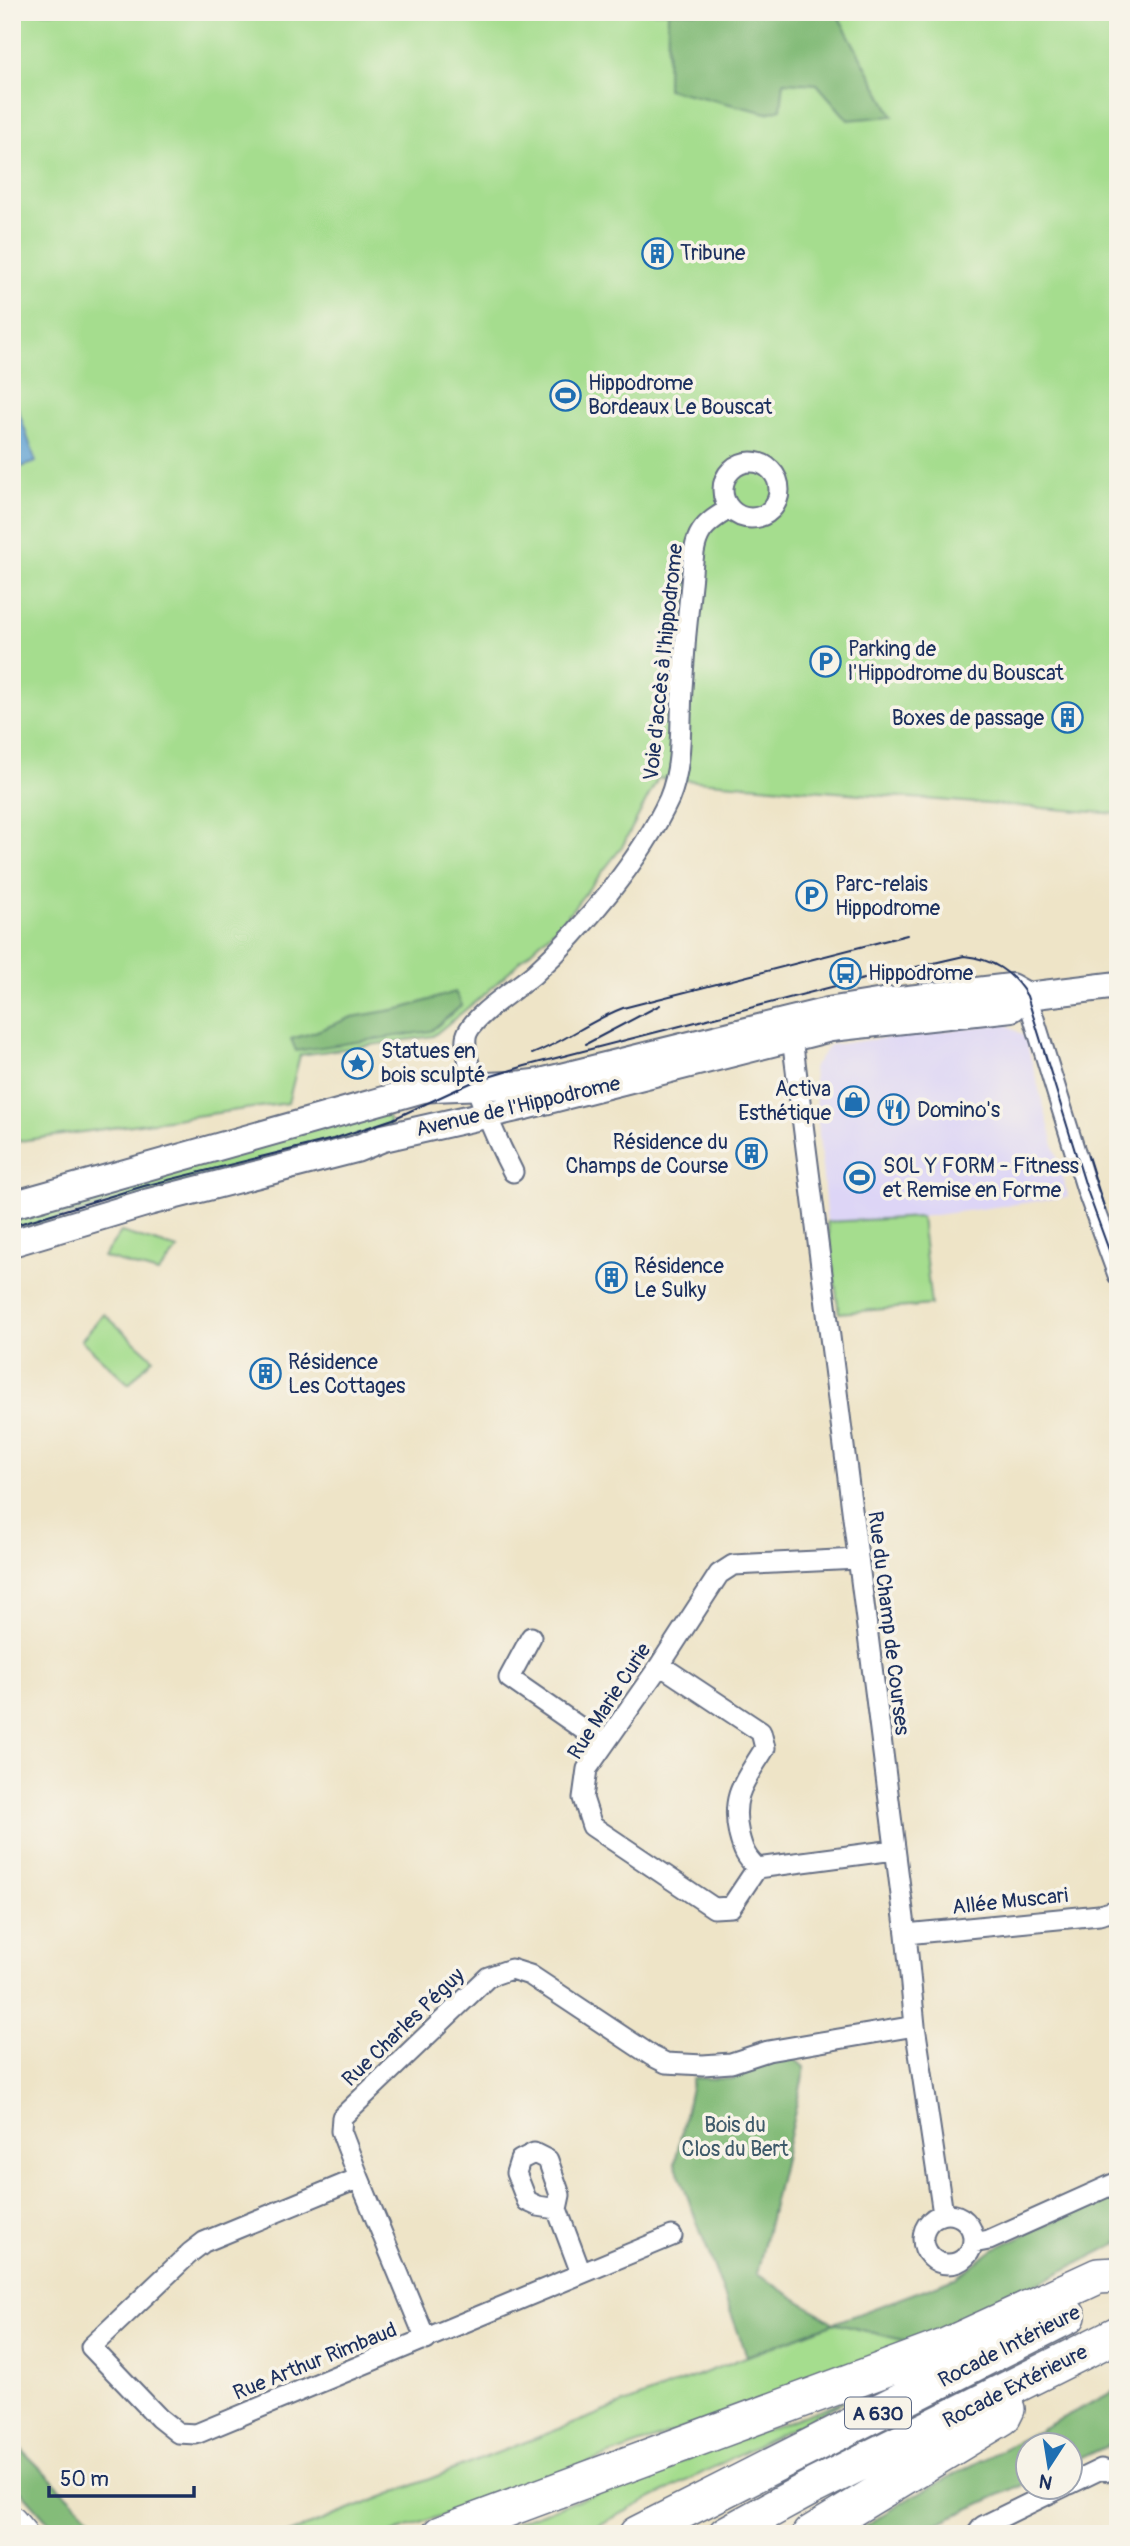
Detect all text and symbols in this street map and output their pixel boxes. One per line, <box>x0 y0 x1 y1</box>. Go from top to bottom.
building icon: Tribune <box>640 236 674 270</box>
place label: Tribune <box>680 240 746 267</box>
place label: Hippodrome Bordeaux Le Bouscat <box>588 370 773 421</box>
sports icon: Hippodrome Bordeaux Le Bouscat <box>548 378 582 412</box>
street label: Voie d'accès à l'hippodrome <box>638 541 689 782</box>
place label: Parking de l'Hippodrome du Bouscat <box>848 636 1064 687</box>
parking icon: Parking de l'Hippodrome du Bouscat <box>808 644 842 678</box>
building icon: Boxes de passage <box>1050 701 1084 735</box>
place label: Boxes de passage <box>892 705 1045 732</box>
place label: Parc-relais Hippodrome <box>835 871 941 922</box>
parking icon: Parc-relais Hippodrome <box>795 879 829 913</box>
bus stop icon: Hippodrome <box>828 956 862 990</box>
place label: Hippodrome <box>868 960 974 987</box>
place label: Statues en bois sculpté <box>381 1038 485 1089</box>
place icon: Statues en bois sculpté <box>341 1046 375 1080</box>
street label: Avenue de l'Hippodrome <box>413 1070 624 1143</box>
place label: Activa Esthétique <box>738 1076 832 1127</box>
shop icon: Activa Esthétique <box>837 1084 871 1118</box>
restaurant icon: Domino's <box>877 1093 911 1127</box>
place label: Domino's <box>917 1097 1001 1124</box>
place label: Résidence du Champs de Course <box>565 1129 729 1180</box>
building icon: Résidence du Champs de Course <box>734 1137 768 1171</box>
place label: SOL Y FORM - Fitness et Remise en Forme <box>883 1153 1080 1204</box>
sports icon: SOL Y FORM - Fitness et Remise en Forme <box>843 1161 877 1195</box>
place label: Résidence Le Sulky <box>634 1253 724 1304</box>
building icon: Résidence Le Sulky <box>594 1261 628 1295</box>
place label: Résidence Les Cottages <box>288 1349 406 1400</box>
building icon: Résidence Les Cottages <box>248 1357 282 1391</box>
street label: Rue du Champ de Courses <box>861 1509 916 1737</box>
street label: Rue Marie Curie <box>562 1637 658 1765</box>
street label: Allée Muscari <box>951 1882 1070 1921</box>
street label: Rue Charles Péguy <box>336 1962 470 2093</box>
park label: Bois du Clos du Bert <box>682 2112 789 2163</box>
street label: Rocade Intérieure <box>934 2299 1085 2394</box>
street label: Rue Arthur Rimbaud <box>229 2316 401 2407</box>
street label: Rocade Extérieure <box>938 2338 1093 2435</box>
road number: A 630 <box>845 2398 911 2428</box>
north arrow <box>1014 2430 1084 2500</box>
scale bar <box>49 2455 194 2499</box>
text: 50 m <box>60 2466 109 2493</box>
text: N <box>1037 2469 1054 2495</box>

